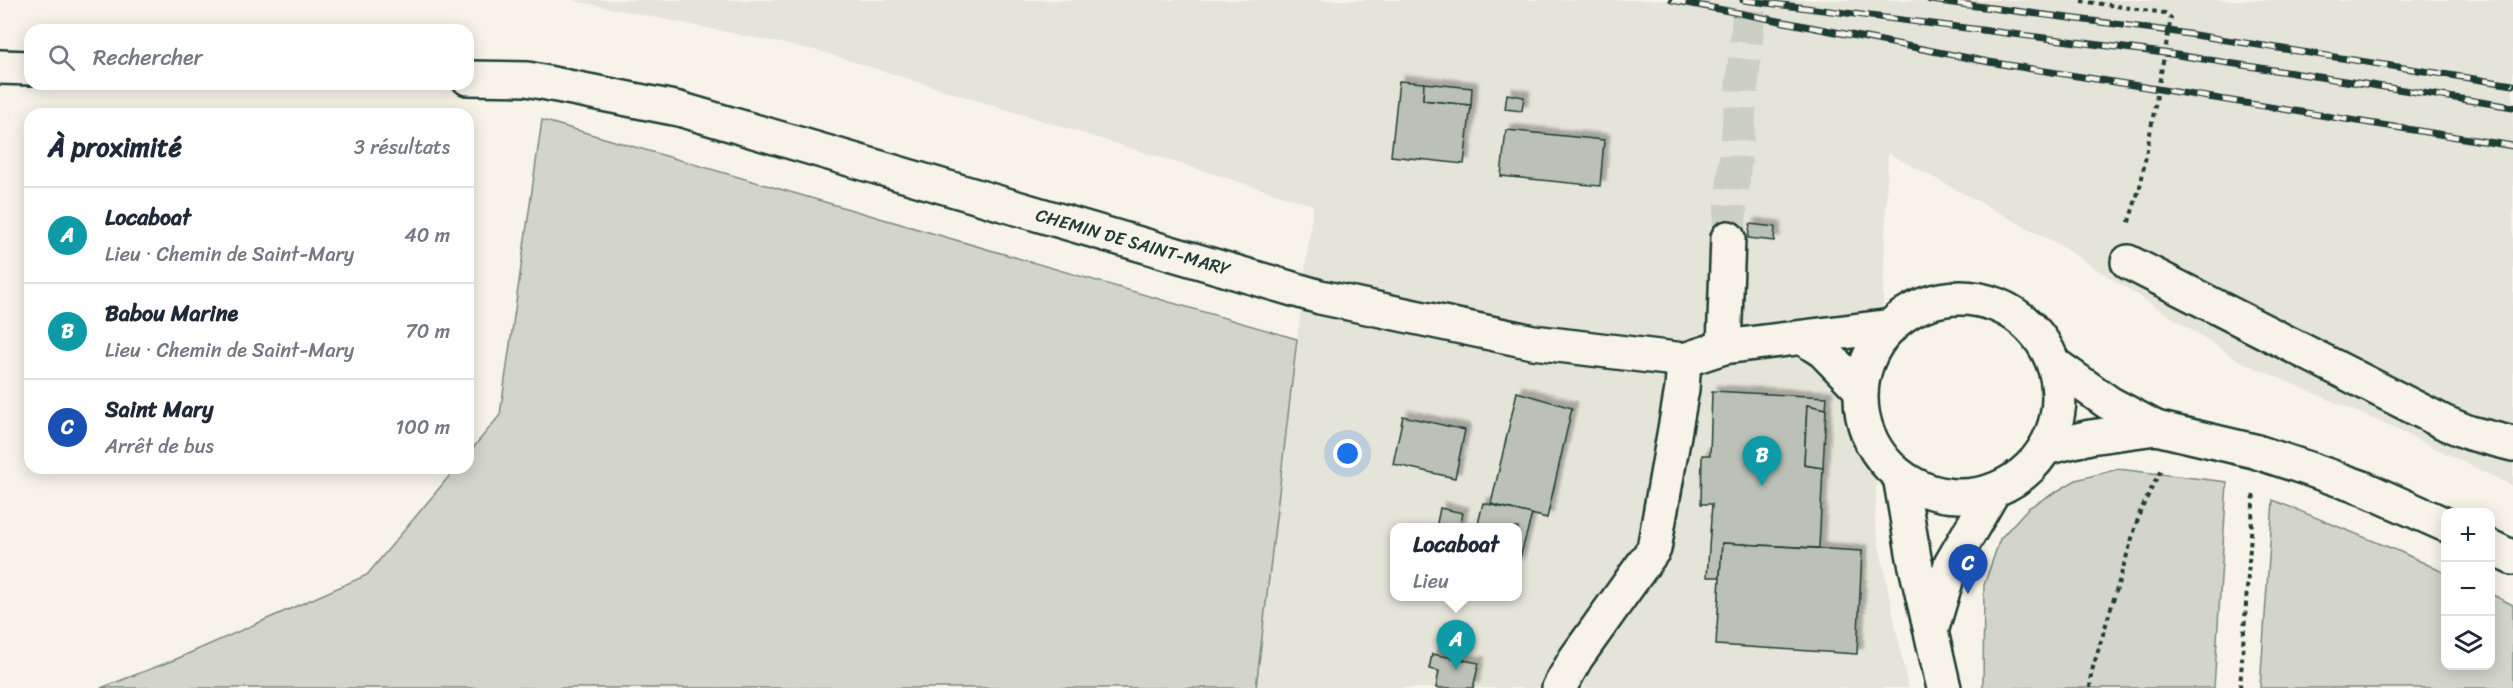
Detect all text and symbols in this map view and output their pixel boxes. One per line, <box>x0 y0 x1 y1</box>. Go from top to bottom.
search box <box>24 24 474 90</box>
text: Rechercher <box>93 38 203 77</box>
icon: search <box>45 41 78 74</box>
text: À proximité <box>48 124 182 170</box>
text: 3 résultats <box>354 130 450 165</box>
text: Locaboat <box>105 198 191 237</box>
street label: CHEMIN DE SAINT-MARY <box>1032 199 1235 285</box>
text: A <box>61 218 74 253</box>
text: 40 m <box>404 218 450 253</box>
text: Lieu · Chemin de Saint-Mary <box>105 237 354 272</box>
text: Babou Marine <box>105 294 238 333</box>
text: B <box>61 314 74 349</box>
text: 70 m <box>405 314 450 349</box>
text: Lieu · Chemin de Saint-Mary <box>105 333 354 368</box>
text: Saint Mary <box>105 390 213 429</box>
text: C <box>61 410 74 445</box>
text: 100 m <box>396 410 450 445</box>
text: Arrêt de bus <box>105 429 214 464</box>
pin: B <box>1742 436 1782 486</box>
your location <box>1333 439 1362 468</box>
map controls <box>2441 508 2495 670</box>
button: + <box>2441 508 2495 562</box>
popup <box>1390 523 1522 601</box>
text: Locaboat <box>1413 525 1499 564</box>
pin: C <box>1948 544 1988 594</box>
button: − <box>2441 562 2495 616</box>
text: Lieu <box>1413 564 1449 599</box>
button: layers <box>2441 616 2495 670</box>
pin: A <box>1436 620 1476 670</box>

